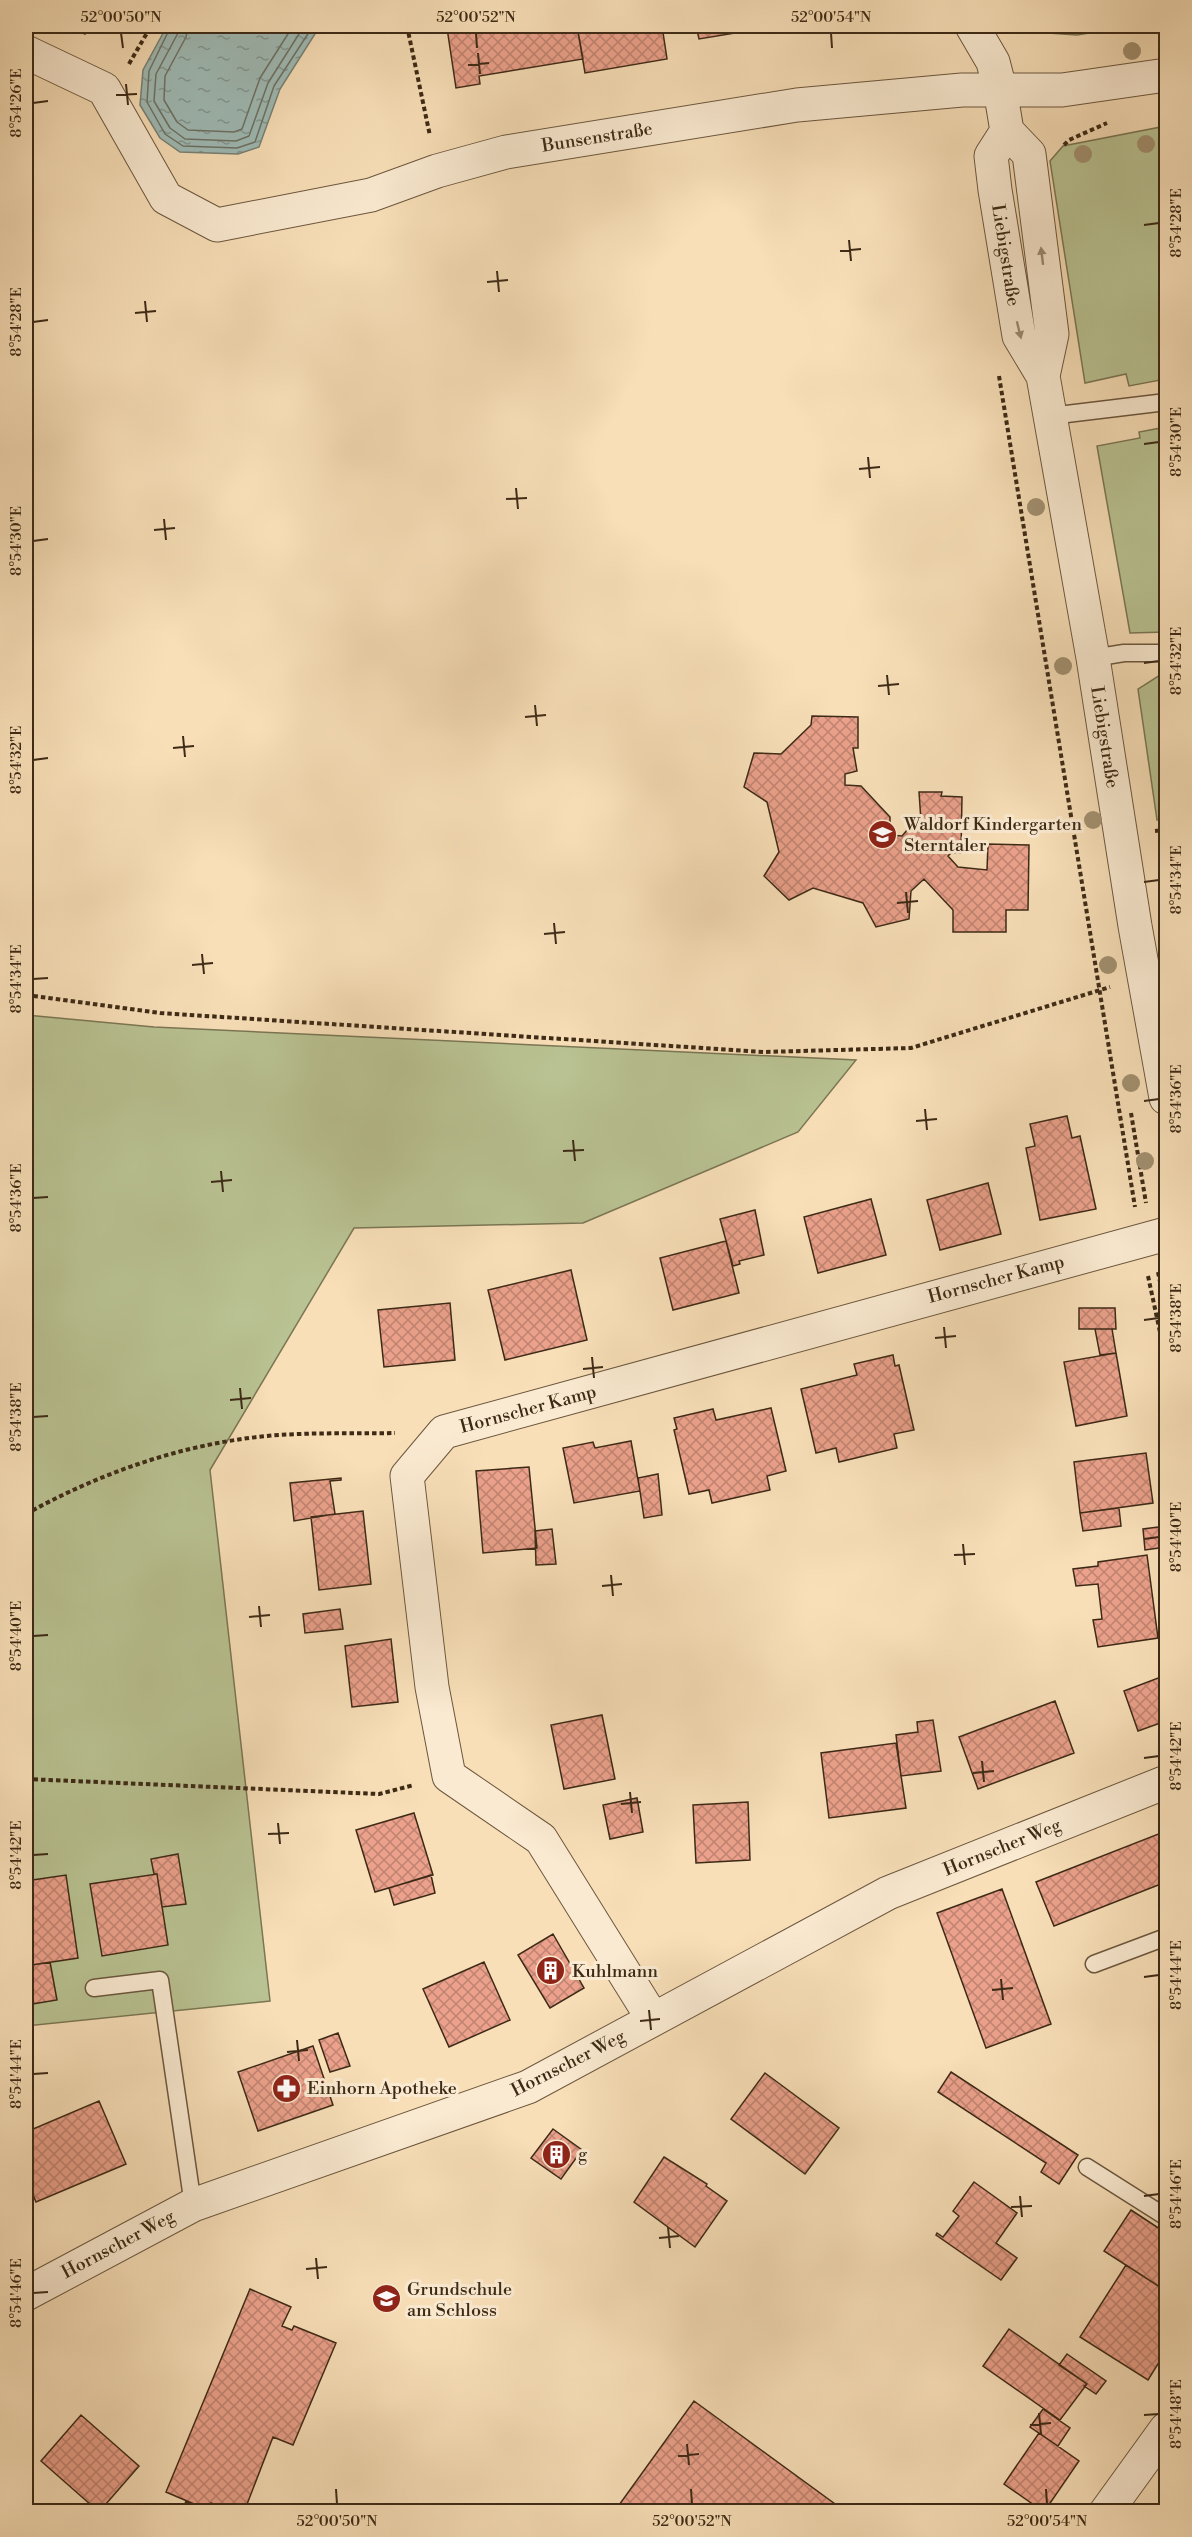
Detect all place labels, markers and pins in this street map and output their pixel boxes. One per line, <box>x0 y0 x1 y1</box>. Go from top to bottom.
place label: Waldorf Kindergarten Sterntaler <box>903 813 1082 857</box>
school or university icon: Waldorf Kindergarten Sterntaler <box>867 818 899 850</box>
building icon: Kuhlmann <box>535 1955 567 1987</box>
place label: Kuhlmann <box>572 1960 658 1983</box>
pharmacy icon: Einhorn Apotheke <box>270 2072 302 2104</box>
place label: Einhorn Apotheke <box>307 2077 457 2100</box>
building icon: g <box>541 2138 573 2170</box>
place label: g <box>578 2143 588 2166</box>
place label: Grundschule am Schloss <box>407 2278 512 2322</box>
school or university icon: Grundschule am Schloss <box>370 2283 402 2315</box>

